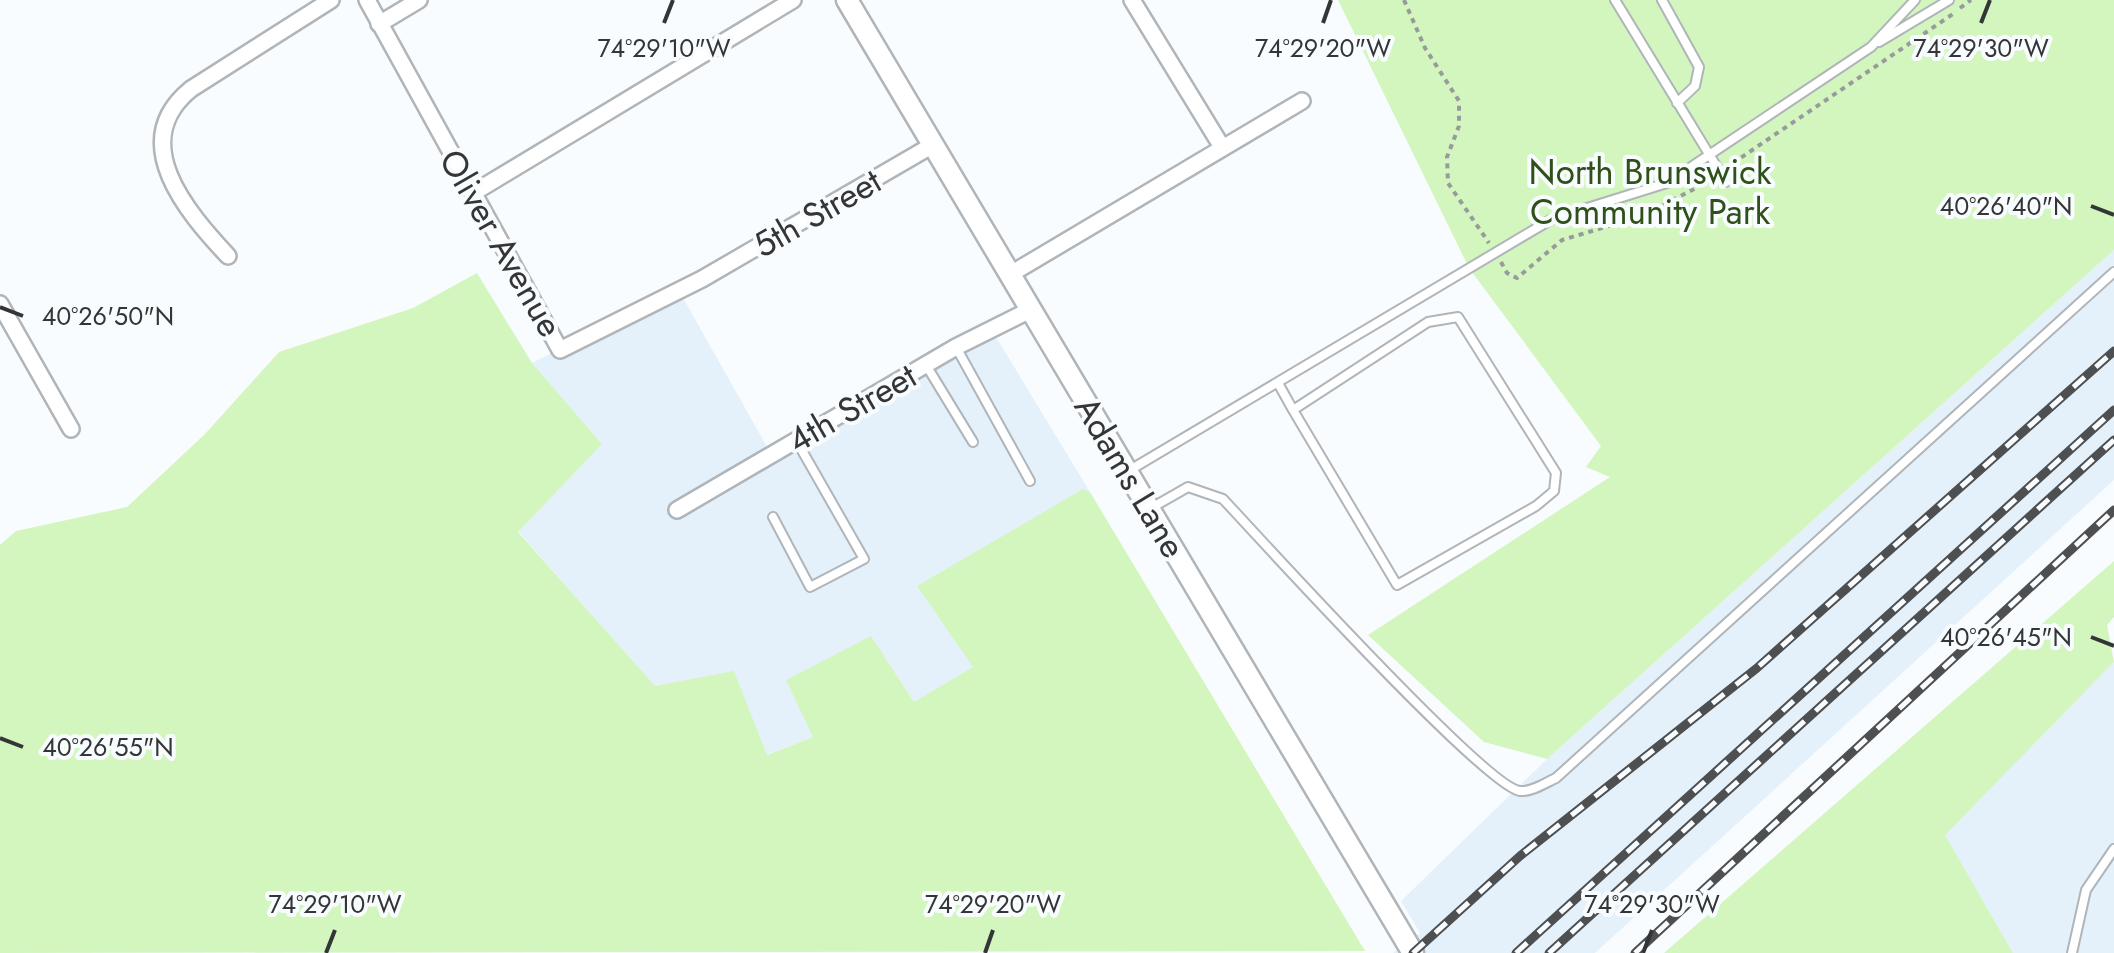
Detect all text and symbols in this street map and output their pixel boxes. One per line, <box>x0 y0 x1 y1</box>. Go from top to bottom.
text: 74°29'10"W <box>597 30 731 66</box>
text: 74°29'20"W <box>1255 30 1391 66</box>
text: 74°29'30"W <box>1913 30 2049 66</box>
street label: Oliver Avenue <box>427 140 575 346</box>
park label: North Brunswick Community Park <box>1529 147 1772 237</box>
street label: 5th Street <box>744 156 891 270</box>
text: 40°26'40"N <box>1940 188 2072 224</box>
text: 40°26'50"N <box>42 298 174 334</box>
street label: 4th Street <box>778 351 926 465</box>
street label: Adams Lane <box>1062 387 1198 567</box>
text: 40°26'45"N <box>1940 619 2072 655</box>
text: 40°26'55"N <box>42 729 174 765</box>
text: 74°29'10"W <box>268 886 402 922</box>
text: 74°29'20"W <box>925 886 1061 922</box>
text: 74°29'30"W <box>1584 886 1720 922</box>

